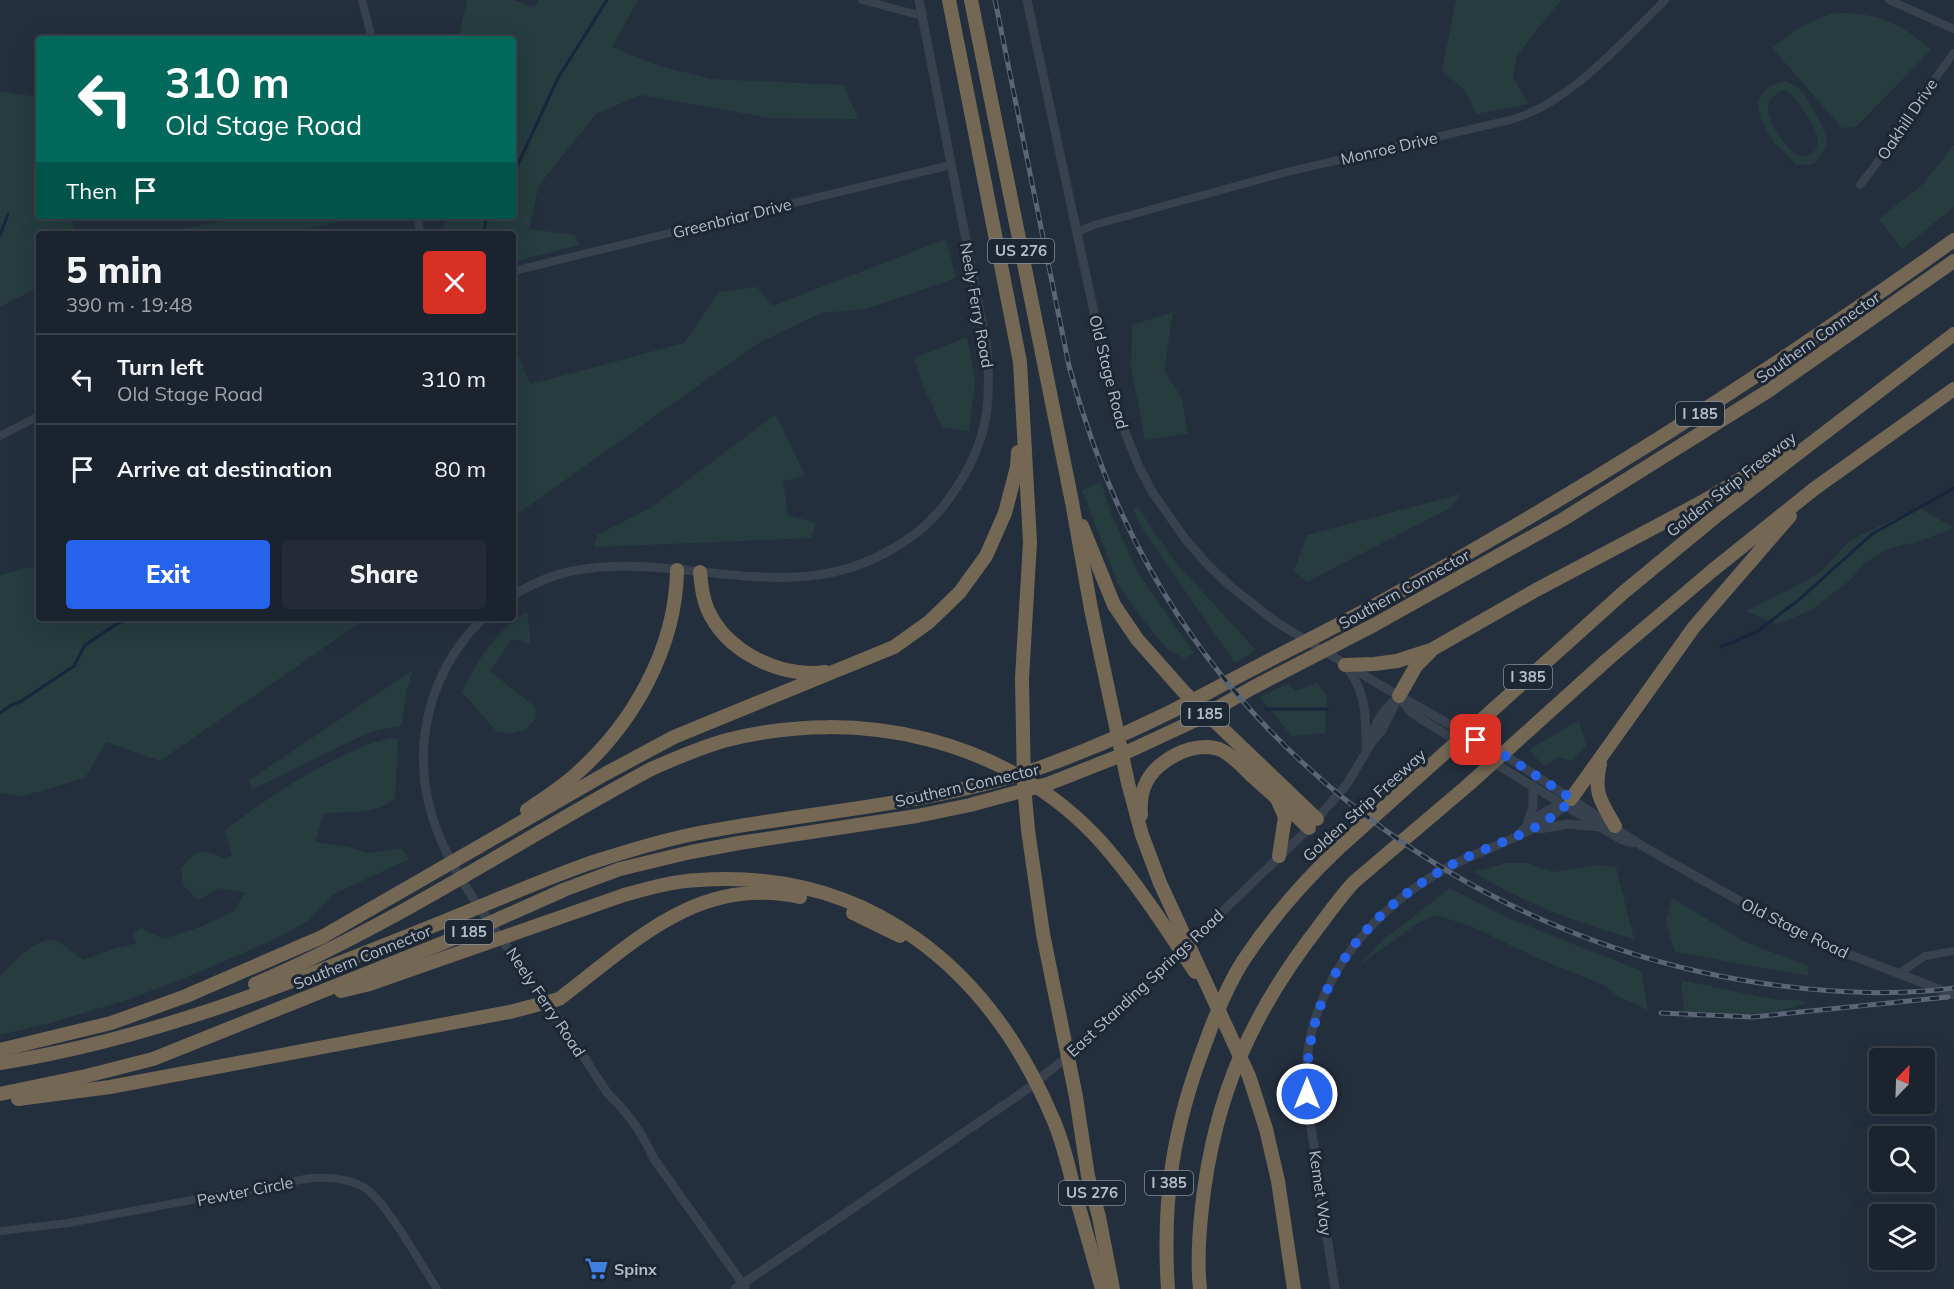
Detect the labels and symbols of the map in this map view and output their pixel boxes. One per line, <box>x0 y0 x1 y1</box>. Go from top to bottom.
street label: Oakhill Drive <box>1872 75 1942 163</box>
street label: Monroe Drive <box>1339 127 1439 169</box>
street label: Greenbriar Drive <box>671 194 793 242</box>
road number: US 276 <box>988 239 1054 263</box>
street label: Neely Ferry Road <box>956 241 998 369</box>
street label: Southern Connector <box>1752 287 1884 387</box>
street label: Old Stage Road <box>1085 313 1133 431</box>
road number: I 185 <box>1676 402 1724 426</box>
street label: Golden Strip Freeway <box>1662 427 1800 541</box>
street label: Southern Connector <box>1335 545 1473 633</box>
road number: I 385 <box>1504 665 1552 689</box>
road number: I 185 <box>1181 702 1229 726</box>
pin <box>1450 714 1501 765</box>
street label: Golden Strip Freeway <box>1298 744 1430 866</box>
street label: Southern Connector <box>893 759 1041 811</box>
street label: Old Stage Road <box>1738 893 1852 963</box>
street label: East Standing Springs Road <box>1062 905 1228 1061</box>
street label: Southern Connector <box>290 920 434 994</box>
road number: I 185 <box>445 920 493 944</box>
street label: Neely Ferry Road <box>502 944 590 1060</box>
north arrow <box>1869 1048 1935 1114</box>
position arrow <box>1275 1062 1339 1126</box>
street label: Kemet Way <box>1305 1149 1337 1238</box>
road number: I 385 <box>1145 1171 1193 1195</box>
street label: Pewter Circle <box>195 1172 295 1210</box>
road number: US 276 <box>1059 1181 1125 1205</box>
supermarket icon: Spinx <box>583 1256 609 1282</box>
place label: Spinx <box>614 1259 657 1279</box>

